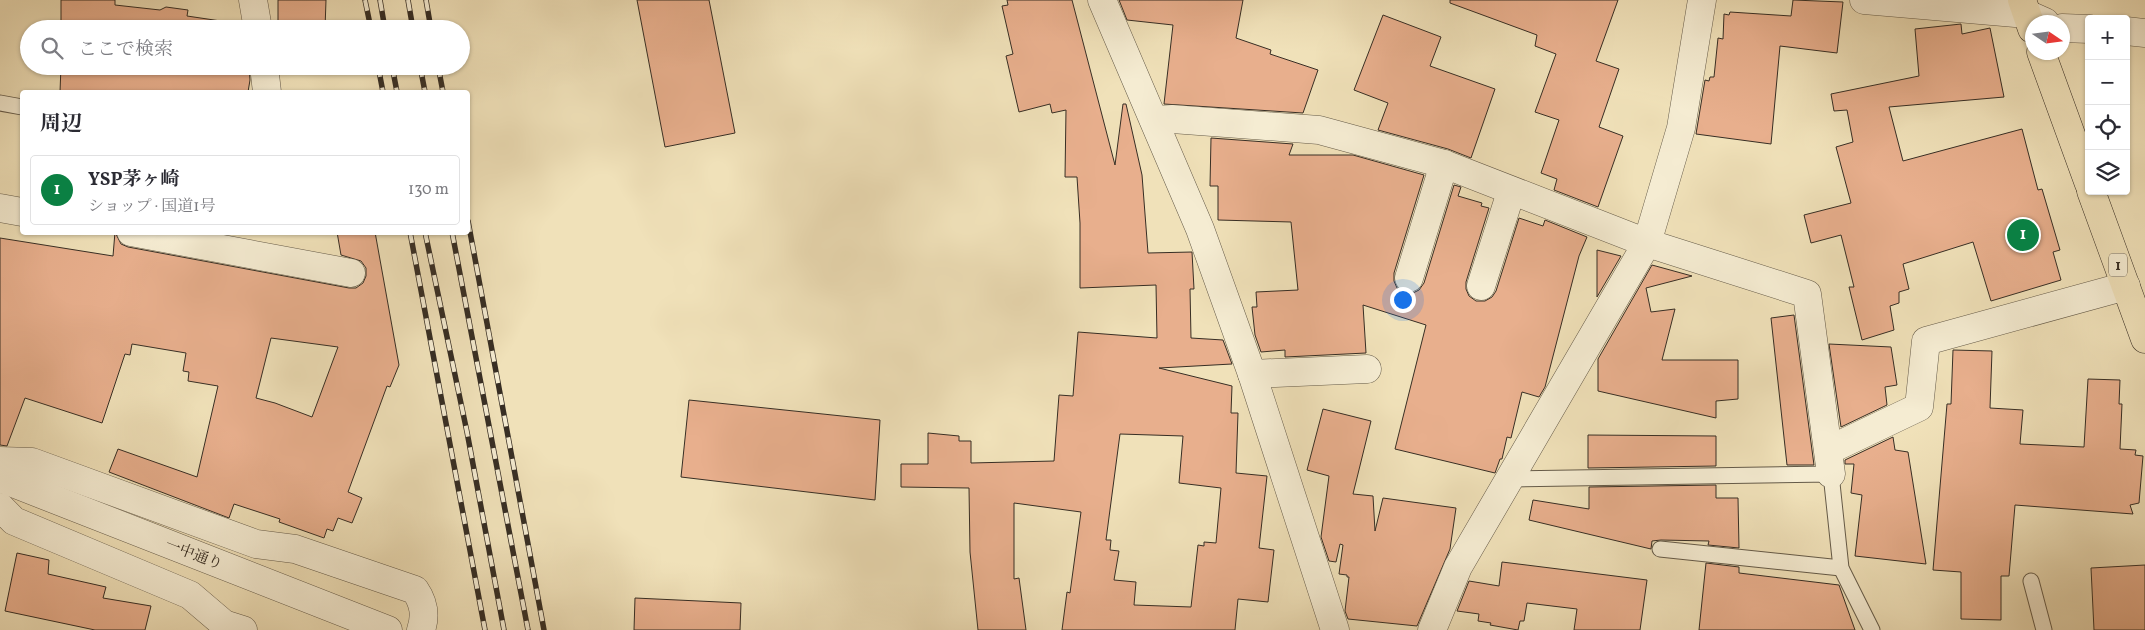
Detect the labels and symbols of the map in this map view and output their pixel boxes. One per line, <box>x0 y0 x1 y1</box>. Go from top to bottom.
north arrow <box>2025 15 2070 60</box>
pin: 1 <box>2007 216 2039 254</box>
road number: 1 <box>2109 254 2127 276</box>
your location <box>1390 287 1416 313</box>
street label: 一中通り <box>162 535 225 576</box>

